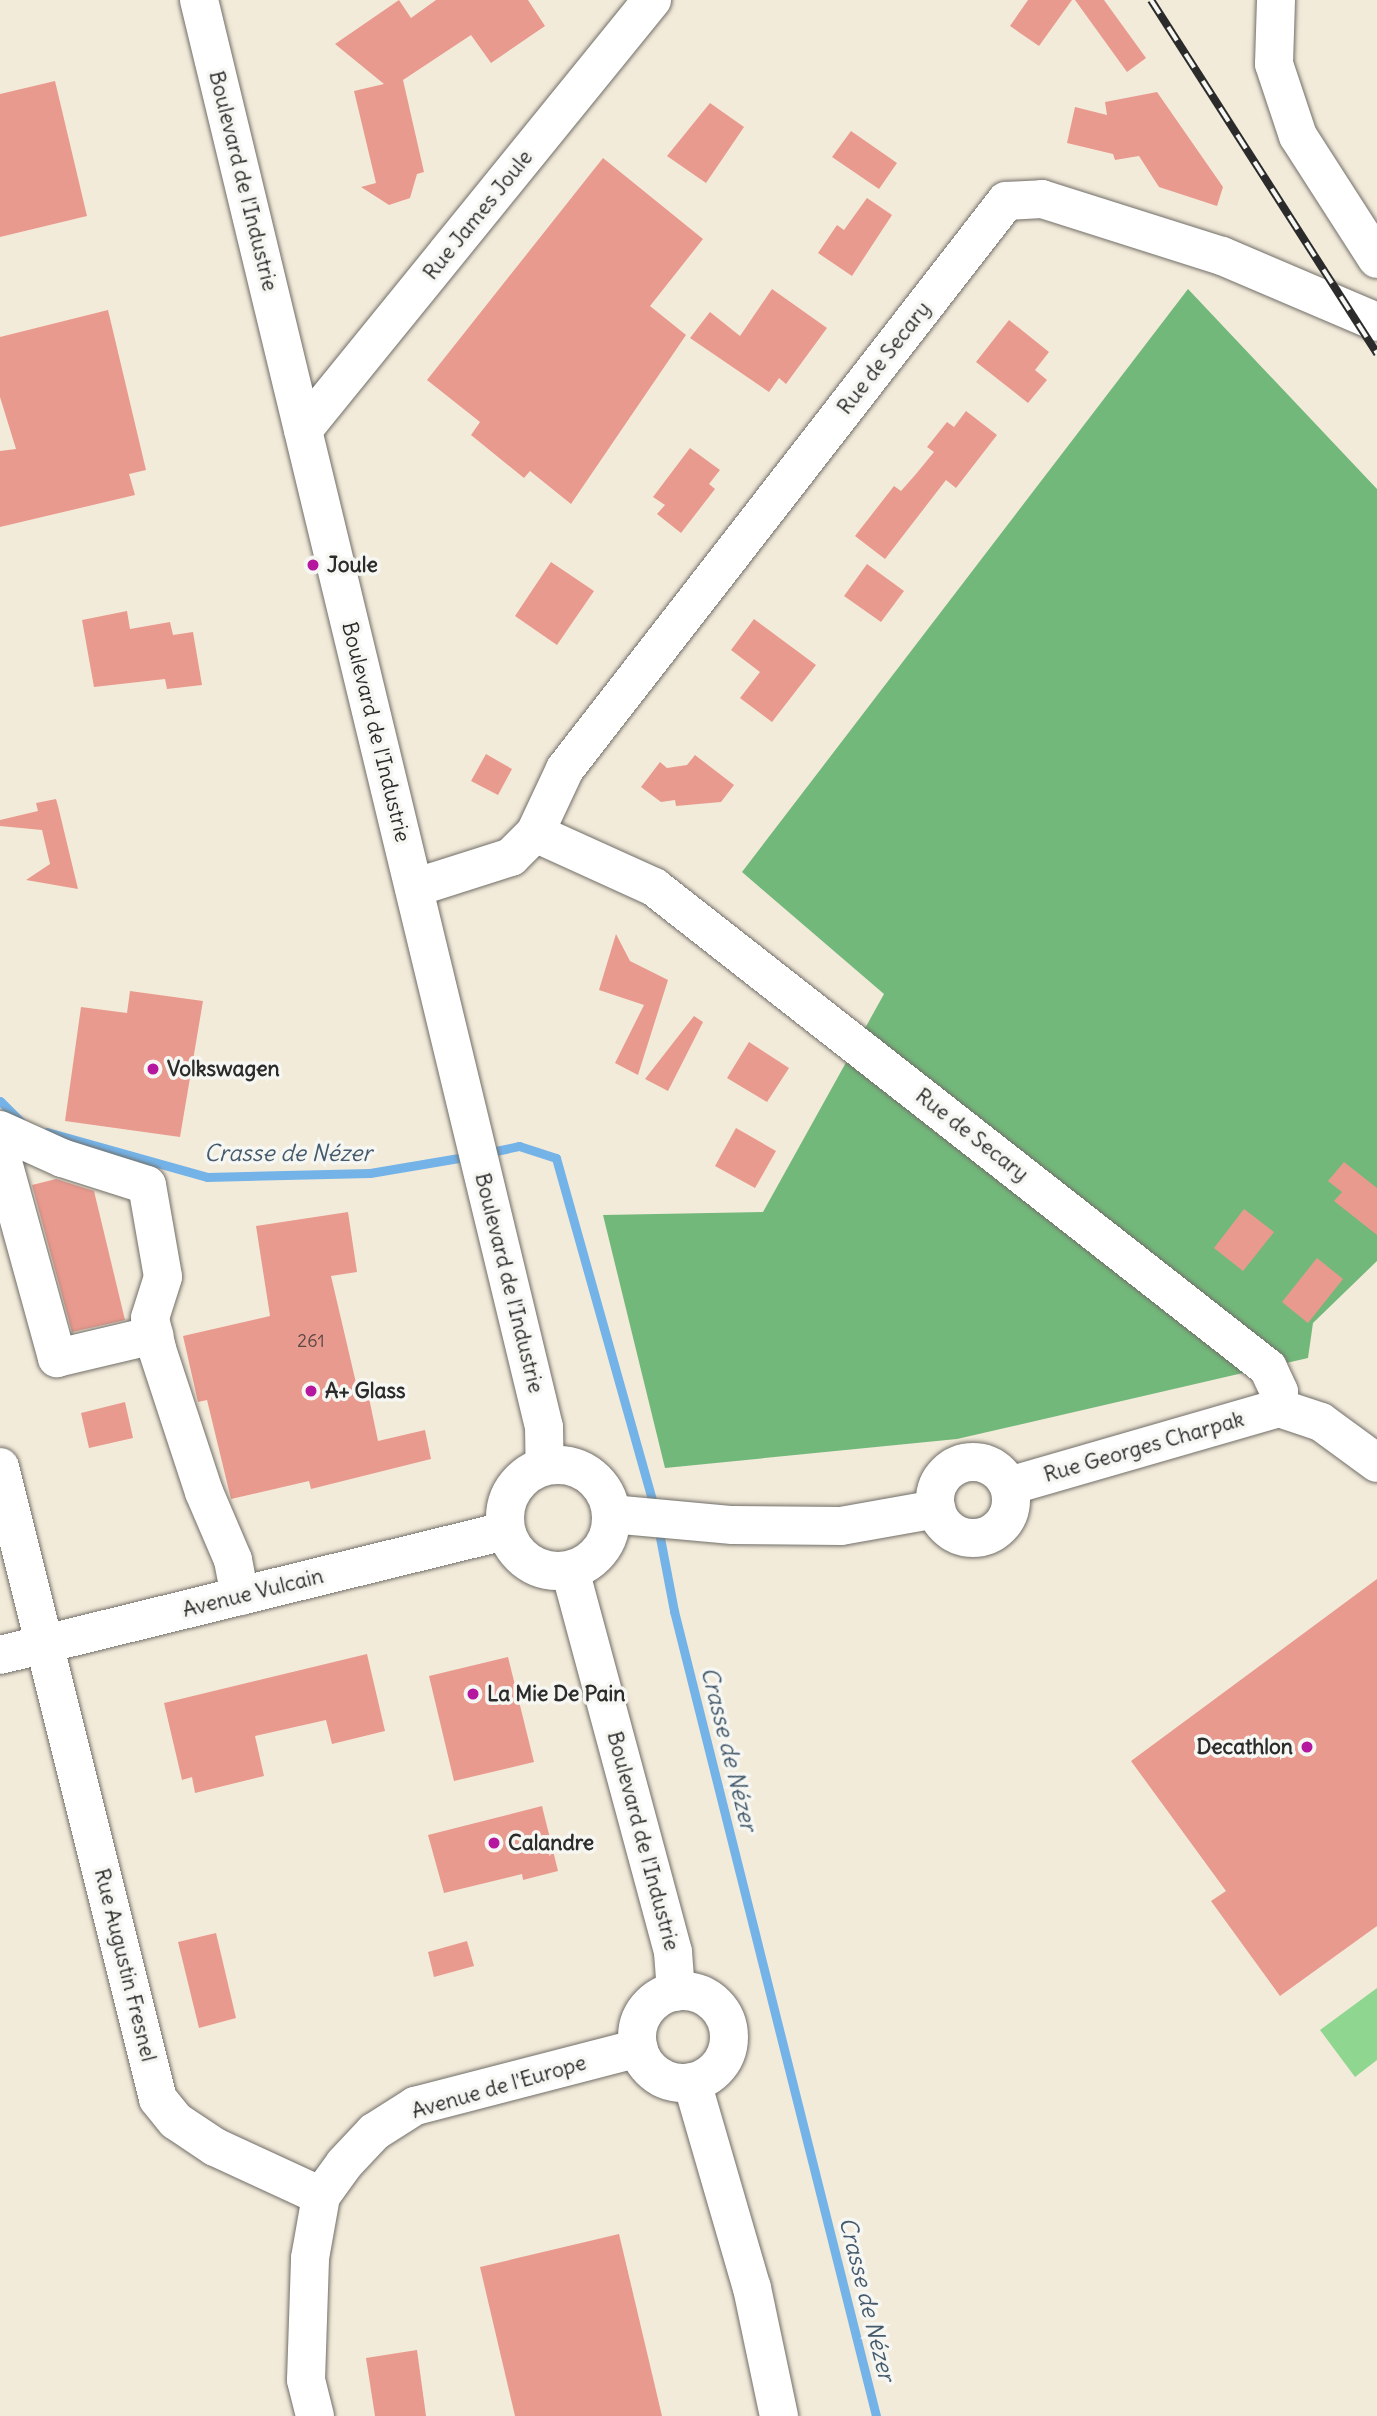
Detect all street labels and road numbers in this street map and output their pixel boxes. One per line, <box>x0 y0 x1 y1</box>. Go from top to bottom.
street label: Boulevard de l'Industrie <box>203 68 283 294</box>
street label: Rue James Joule <box>418 145 538 285</box>
street label: Rue de Secary <box>832 297 936 419</box>
street label: Boulevard de l'Industrie <box>336 619 416 845</box>
street label: Rue de Secary <box>911 1083 1033 1187</box>
street label: Boulevard de l'Industrie <box>469 1170 549 1396</box>
street label: Rue Georges Charpak <box>1041 1406 1247 1488</box>
street label: Avenue Vulcain <box>180 1563 326 1623</box>
street label: Boulevard de l'Industrie <box>602 1729 684 1953</box>
street label: Rue Augustin Fresnel <box>89 1866 161 2064</box>
street label: Avenue de l'Europe <box>409 2050 589 2124</box>

